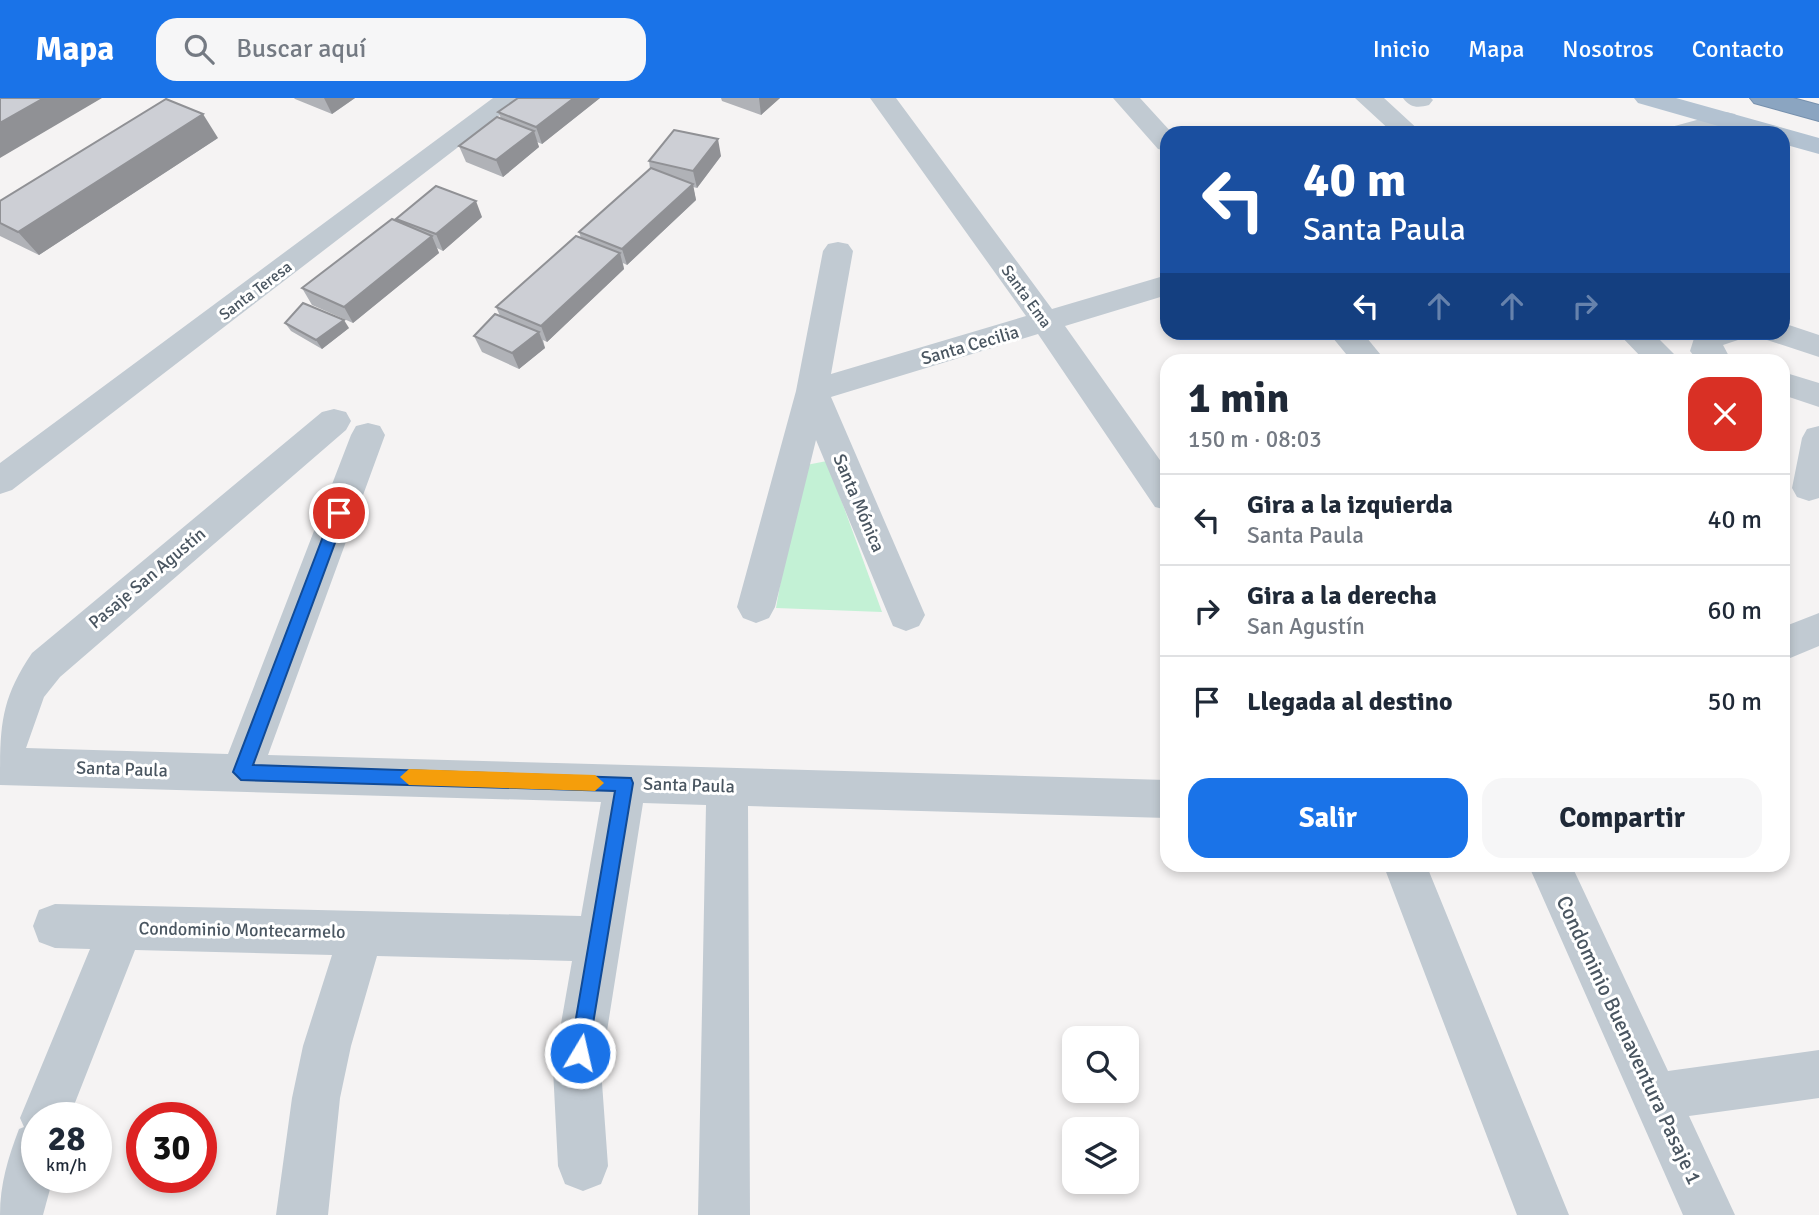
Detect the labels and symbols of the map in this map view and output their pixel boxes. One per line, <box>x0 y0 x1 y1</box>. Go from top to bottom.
street label: Santa Teresa <box>215 257 296 325</box>
street label: Santa Ema <box>997 261 1056 332</box>
street label: Santa Cecilia <box>919 321 1021 369</box>
street label: Santa Mónica <box>828 451 890 555</box>
pin <box>309 483 369 543</box>
street label: Pasaje San Agustín <box>84 523 210 633</box>
street label: Santa Paula <box>76 756 168 782</box>
street label: Santa Paula <box>643 772 735 798</box>
street label: Condominio Buenaventura Pasaje 1 <box>1551 891 1707 1189</box>
street label: Condominio Montecarmelo <box>138 917 346 943</box>
position arrow <box>543 1016 617 1090</box>
speed limit sign: 30 <box>126 1102 217 1193</box>

